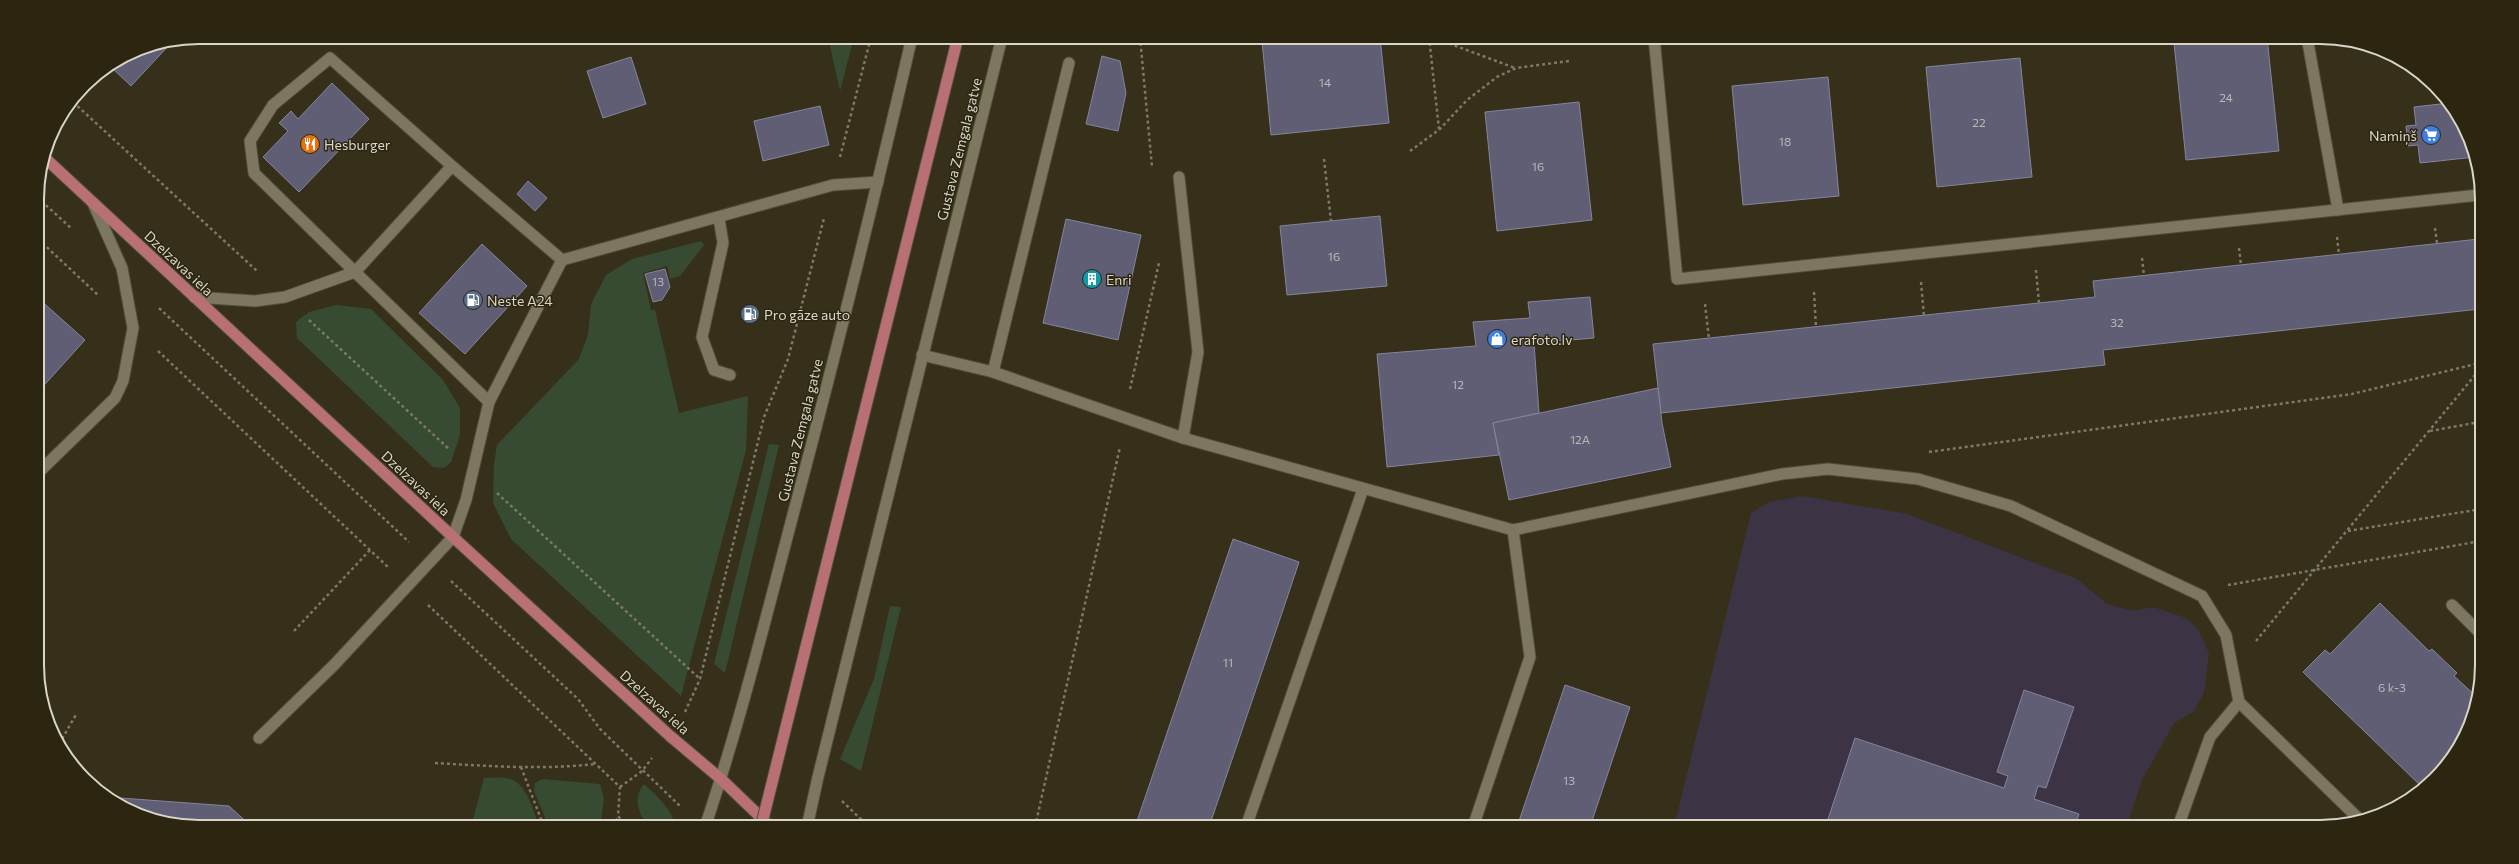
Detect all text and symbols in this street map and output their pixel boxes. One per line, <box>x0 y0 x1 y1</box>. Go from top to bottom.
house number: 14 <box>1319 75 1331 89</box>
street label: Gustava Zemgala gatve <box>933 76 985 222</box>
house number: 24 <box>2219 90 2233 104</box>
house number: 22 <box>1972 115 1986 129</box>
supermarket icon: Namiņš <box>2420 124 2442 146</box>
place label: Namiņš <box>2369 127 2417 145</box>
restaurant icon: Hesburger <box>299 133 321 155</box>
house number: 18 <box>1779 134 1791 148</box>
place label: Hesburger <box>324 136 391 153</box>
house number: 16 <box>1532 159 1544 173</box>
street label: Dzelzavas iela <box>141 227 217 299</box>
house number: 16 <box>1328 249 1340 263</box>
building icon: Enri <box>1081 268 1103 290</box>
place label: Enri <box>1106 271 1132 288</box>
house number: 13 <box>652 274 664 288</box>
fuel station icon: Neste A24 <box>462 289 484 311</box>
place label: Neste A24 <box>487 292 553 309</box>
fuel station icon: Pro gāze auto <box>739 303 761 325</box>
place label: Pro gāze auto <box>764 306 850 323</box>
house number: 32 <box>2110 315 2124 329</box>
shop icon: erafoto.lv <box>1486 328 1508 350</box>
place label: erafoto.lv <box>1511 331 1572 348</box>
street label: Gustava Zemgala gatve <box>774 357 826 503</box>
house number: 12 <box>1452 377 1464 391</box>
house number: 12A <box>1570 432 1590 446</box>
street label: Dzelzavas iela <box>378 447 454 519</box>
house number: 11 <box>1223 655 1233 669</box>
street label: Dzelzavas iela <box>617 666 693 738</box>
house number: 6 k-3 <box>2378 680 2406 694</box>
house number: 13 <box>1563 773 1575 787</box>

